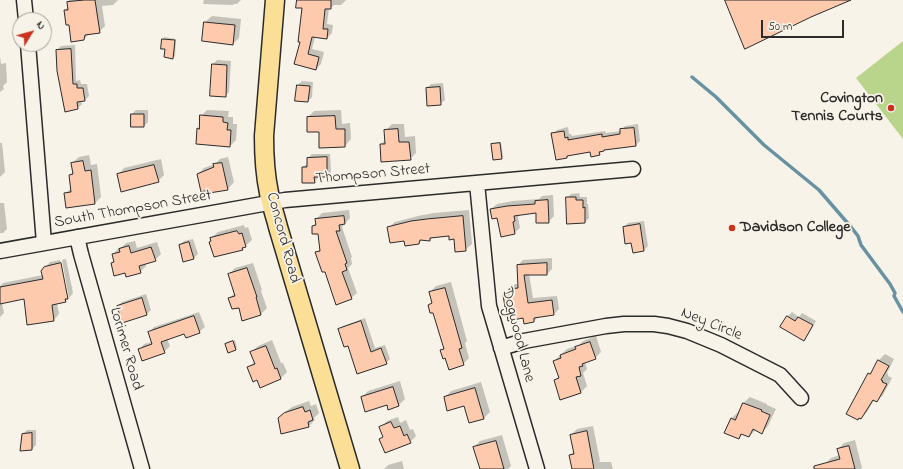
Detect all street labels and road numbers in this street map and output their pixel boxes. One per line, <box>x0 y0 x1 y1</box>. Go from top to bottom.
street label: Thompson Street <box>315 160 431 190</box>
street label: South Thompson Street <box>53 187 213 233</box>
street label: Concord Road <box>261 191 303 285</box>
street label: Dogwood Lane <box>496 286 538 384</box>
street label: Ney Circle <box>678 304 744 346</box>
street label: Lorimer Road <box>104 305 146 393</box>

